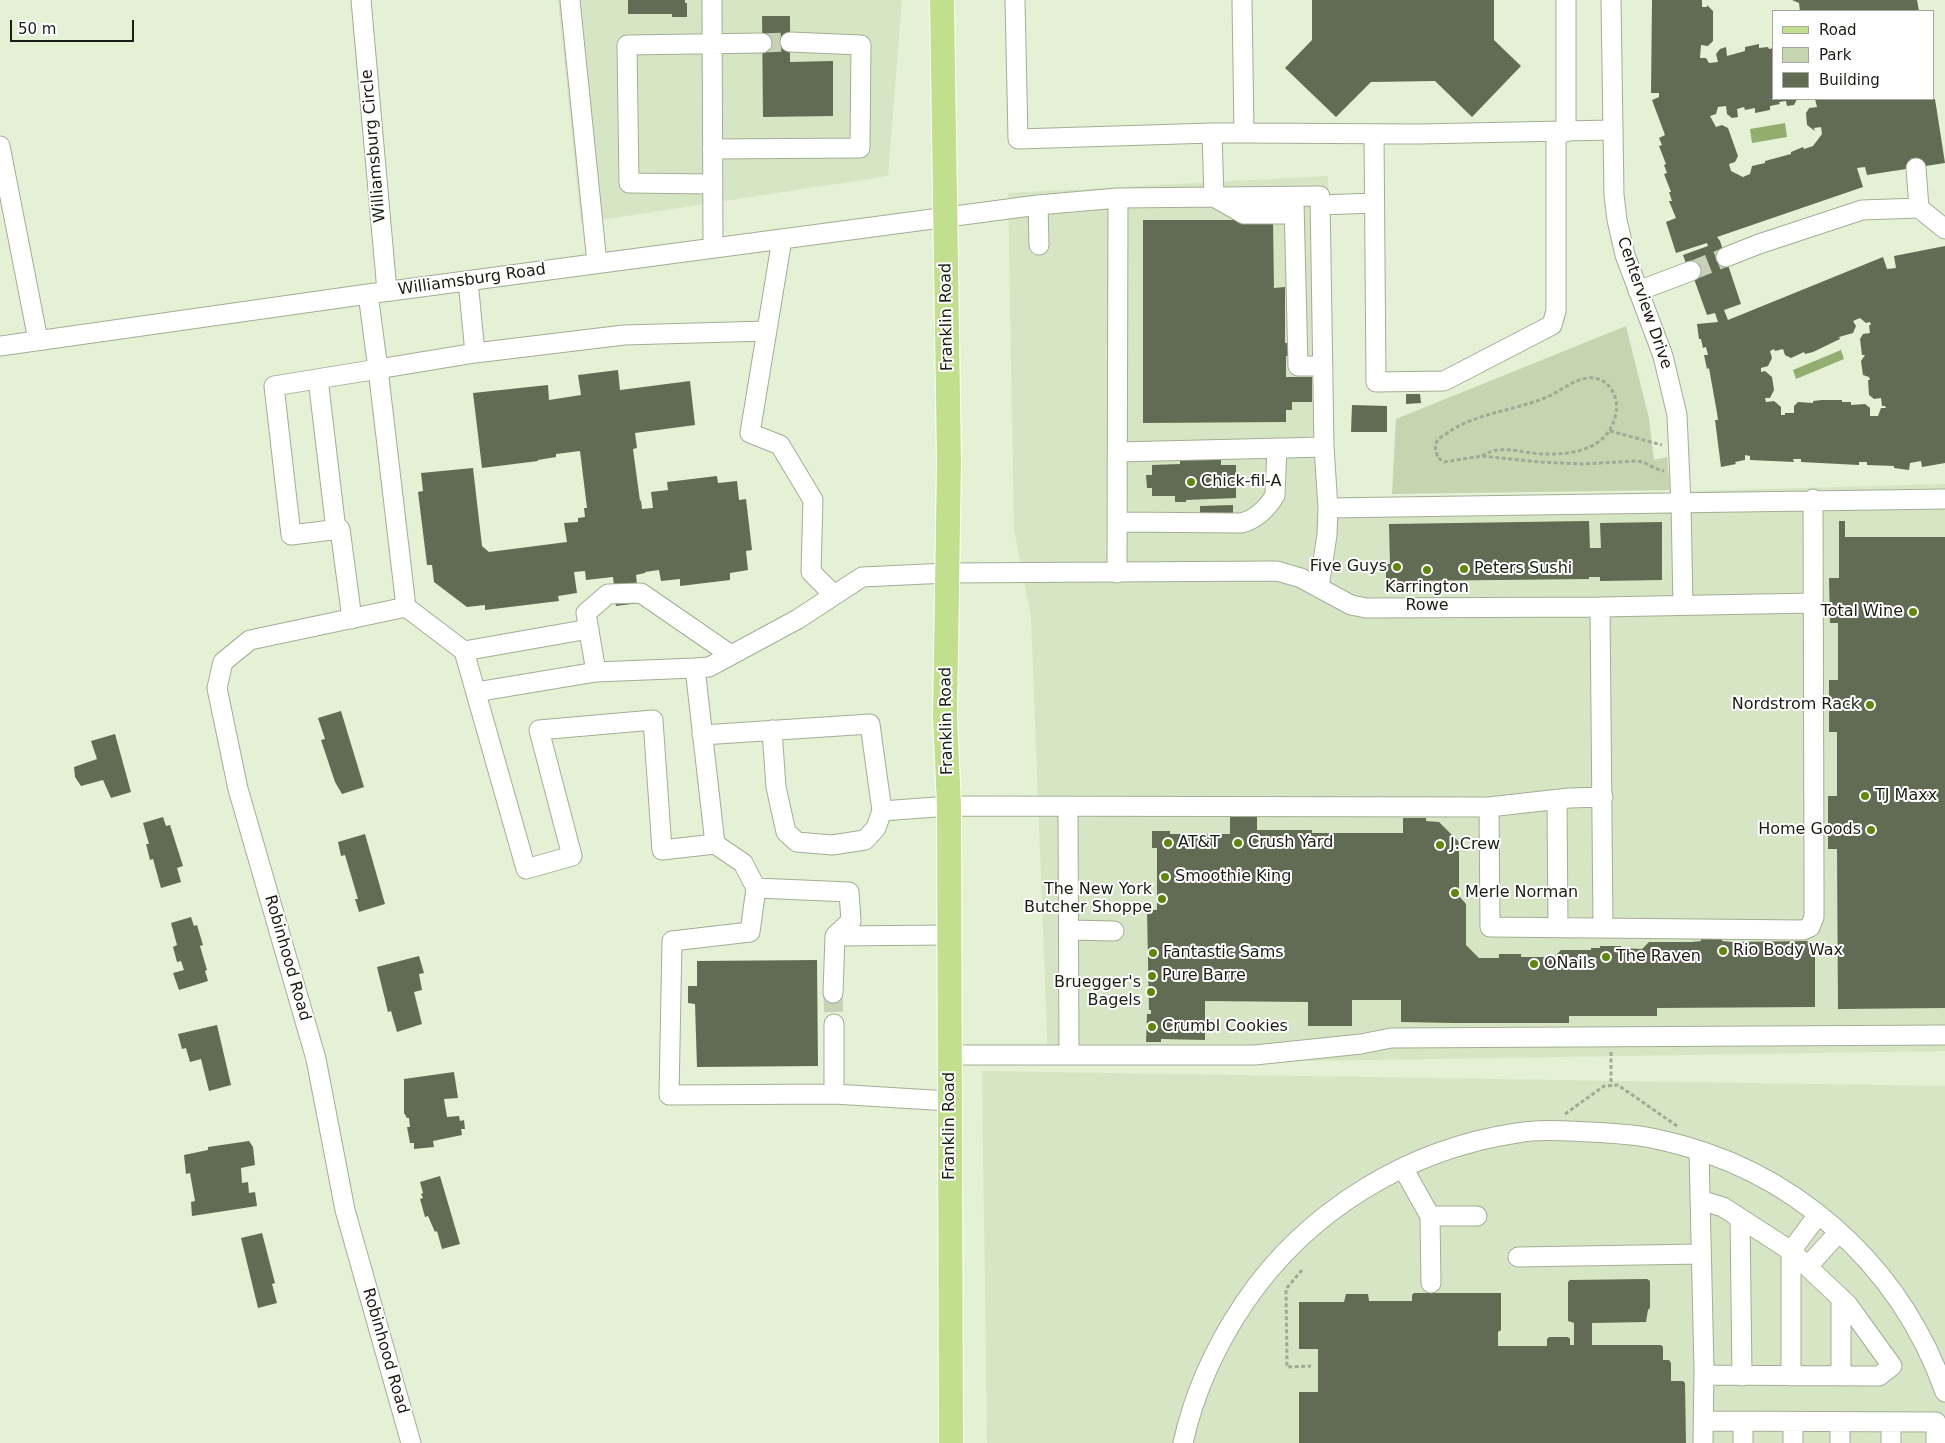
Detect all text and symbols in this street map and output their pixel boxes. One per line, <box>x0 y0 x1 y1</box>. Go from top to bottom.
scale bar <box>12 10 136 42</box>
legend <box>1772 10 1935 100</box>
text: 50 m <box>18 20 56 38</box>
text: Road <box>1819 21 1857 39</box>
text: Park <box>1819 46 1851 64</box>
street label: Williamsburg Circle <box>358 69 390 223</box>
text: Building <box>1819 71 1880 89</box>
street label: Centerview Drive <box>1612 234 1676 372</box>
street label: Williamsburg Road <box>397 260 547 300</box>
street label: Franklin Road <box>936 263 958 371</box>
place label: Chick-fil-A <box>1201 472 1281 492</box>
marker: Chick-fil-A <box>1185 476 1197 488</box>
place label: Five Guys <box>1310 557 1387 577</box>
place label: Peters Sushi <box>1474 559 1572 579</box>
marker: Five Guys <box>1391 561 1403 573</box>
marker: Peters Sushi <box>1458 563 1470 575</box>
marker: Karrington Rowe <box>1421 564 1433 576</box>
place label: Karrington Rowe <box>1385 578 1469 616</box>
place label: Total Wine <box>1821 602 1903 622</box>
marker: Total Wine <box>1907 606 1919 618</box>
street label: Franklin Road <box>936 667 958 775</box>
place label: Nordstrom Rack <box>1732 695 1860 715</box>
marker: Nordstrom Rack <box>1864 699 1876 711</box>
place label: TJ Maxx <box>1875 786 1937 806</box>
marker: TJ Maxx <box>1859 790 1871 802</box>
place label: Home Goods <box>1758 820 1861 840</box>
marker: Home Goods <box>1865 824 1877 836</box>
place label: AT&T <box>1178 833 1220 853</box>
place label: Crush Yard <box>1248 833 1333 853</box>
place label: J.Crew <box>1450 835 1500 855</box>
marker: AT&T <box>1162 837 1174 849</box>
marker: Crush Yard <box>1232 837 1244 849</box>
marker: J.Crew <box>1434 839 1446 851</box>
place label: Smoothie King <box>1175 867 1291 887</box>
marker: Smoothie King <box>1159 871 1171 883</box>
place label: The New York Butcher Shoppe <box>1024 880 1152 918</box>
place label: Merle Norman <box>1465 883 1578 903</box>
marker: Merle Norman <box>1449 887 1461 899</box>
street label: Robinhood Road <box>260 893 314 1023</box>
marker: The New York Butcher Shoppe <box>1156 893 1168 905</box>
place label: Rio Body Wax <box>1733 941 1843 961</box>
place label: Fantastic Sams <box>1163 943 1284 963</box>
marker: Rio Body Wax <box>1717 945 1729 957</box>
marker: Fantastic Sams <box>1147 947 1159 959</box>
place label: The Raven <box>1616 947 1701 967</box>
marker: The Raven <box>1600 951 1612 963</box>
place label: ONails <box>1544 954 1596 974</box>
marker: ONails <box>1528 958 1540 970</box>
place label: Pure Barre <box>1162 966 1246 986</box>
marker: Pure Barre <box>1146 970 1158 982</box>
place label: Bruegger's Bagels <box>1054 973 1141 1011</box>
marker: Bruegger's Bagels <box>1145 986 1157 998</box>
place label: Crumbl Cookies <box>1162 1017 1288 1037</box>
marker: Crumbl Cookies <box>1146 1021 1158 1033</box>
street label: Franklin Road <box>940 1072 960 1180</box>
street label: Robinhood Road <box>358 1286 412 1416</box>

